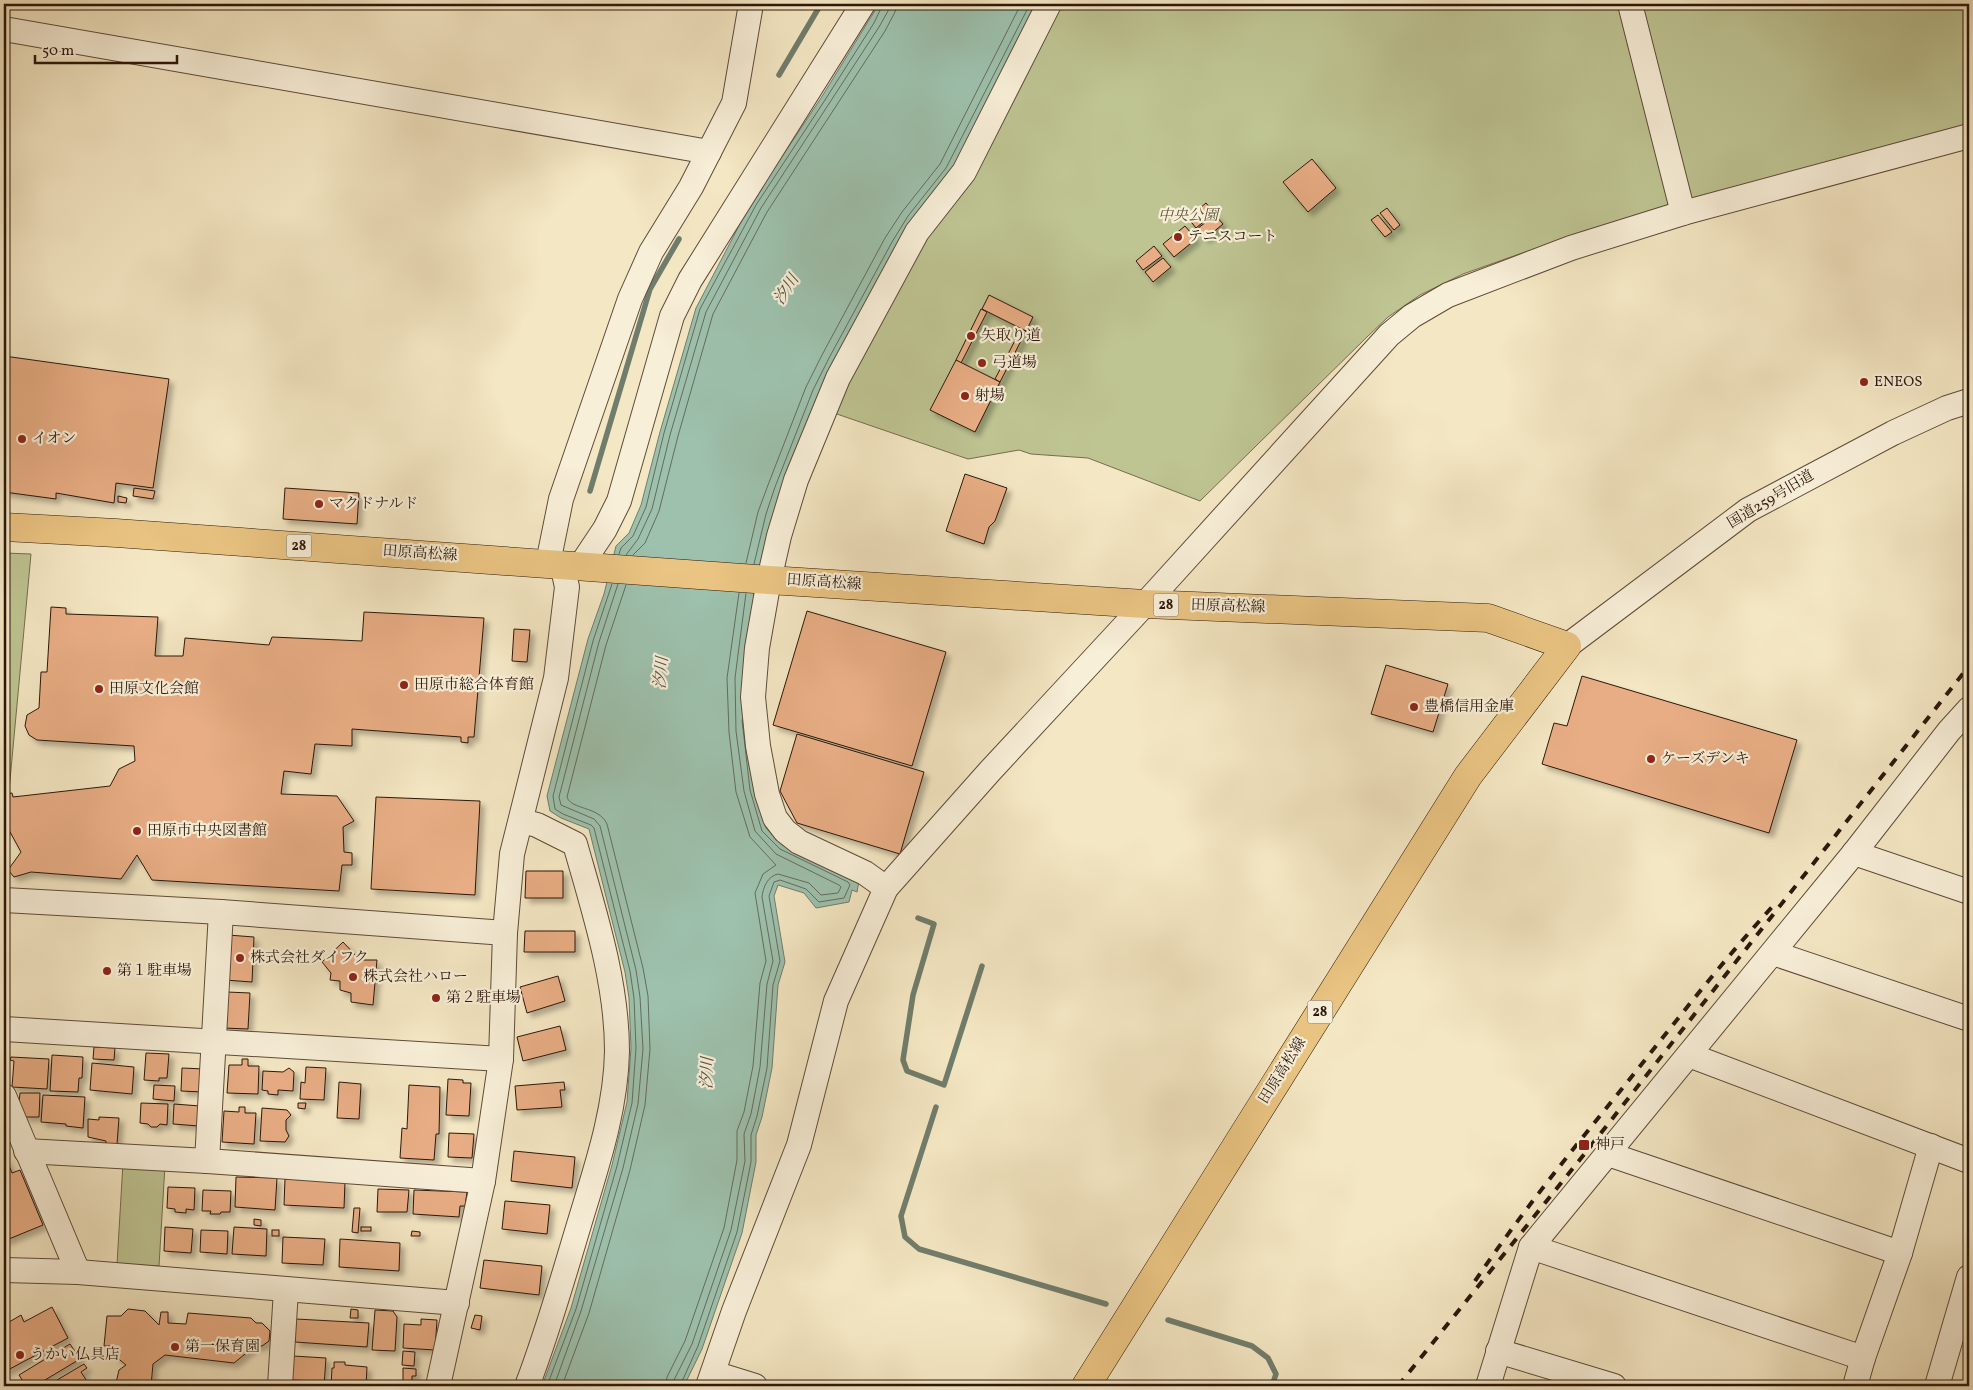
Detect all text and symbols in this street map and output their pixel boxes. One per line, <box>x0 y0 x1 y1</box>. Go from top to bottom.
scale bar <box>35 32 178 64</box>
text: 50 m <box>42 41 74 62</box>
park label: 中央公園 <box>1158 206 1221 227</box>
place label: テニスコート <box>1188 227 1277 248</box>
marker: テニスコート <box>1172 231 1184 243</box>
water label: 汐川 <box>769 269 806 309</box>
place label: 矢取り道 <box>981 326 1041 347</box>
marker: 矢取り道 <box>965 330 977 342</box>
place label: 弓道場 <box>992 353 1037 374</box>
marker: 弓道場 <box>976 357 988 369</box>
place label: ENEOS <box>1874 372 1922 393</box>
marker: ENEOS <box>1858 376 1870 388</box>
place label: 射場 <box>975 386 1005 407</box>
marker: 射場 <box>959 390 971 402</box>
place label: イオン <box>32 429 77 450</box>
marker: イオン <box>16 433 28 445</box>
street label: 国道259号旧道 <box>1724 466 1818 534</box>
place label: マクドナルド <box>329 494 418 515</box>
marker: マクドナルド <box>313 498 325 510</box>
road number: 28 <box>286 534 312 558</box>
street label: 田原高松線 <box>382 541 458 567</box>
street label: 田原高松線 <box>786 570 862 596</box>
road number: 28 <box>1154 594 1178 616</box>
street label: 田原高松線 <box>1190 595 1266 619</box>
water label: 汐川 <box>650 654 675 690</box>
place label: 田原市総合体育館 <box>414 675 534 696</box>
place label: 田原文化会館 <box>109 679 199 700</box>
marker: 田原市総合体育館 <box>398 679 410 691</box>
marker: 田原文化会館 <box>93 683 105 695</box>
place label: 豊橋信用金庫 <box>1424 697 1514 718</box>
marker: 豊橋信用金庫 <box>1408 701 1420 713</box>
place label: ケーズデンキ <box>1661 749 1750 770</box>
marker: ケーズデンキ <box>1645 753 1657 765</box>
place label: 田原市中央図書館 <box>147 821 267 842</box>
marker: 田原市中央図書館 <box>131 825 143 837</box>
place label: 株式会社ダイフク <box>250 948 369 969</box>
marker: 株式会社ダイフク <box>234 952 246 964</box>
place label: 第１駐車場 <box>117 961 192 982</box>
marker: 第１駐車場 <box>101 965 113 977</box>
place label: 株式会社ハロー <box>363 967 468 988</box>
marker: 株式会社ハロー <box>347 971 359 983</box>
place label: 第２駐車場 <box>446 988 521 1009</box>
marker: 第２駐車場 <box>430 992 442 1004</box>
road number: 28 <box>1308 1000 1332 1024</box>
street label: 田原高松線 <box>1254 1034 1312 1108</box>
water label: 汐川 <box>696 1055 720 1089</box>
place label: 神戸 <box>1595 1135 1625 1156</box>
marker: 神戸 <box>1577 1138 1591 1152</box>
place label: 第一保育園 <box>185 1337 260 1358</box>
marker: 第一保育園 <box>169 1341 181 1353</box>
place label: うかい仏具店 <box>30 1345 120 1366</box>
marker: うかい仏具店 <box>14 1349 26 1361</box>

